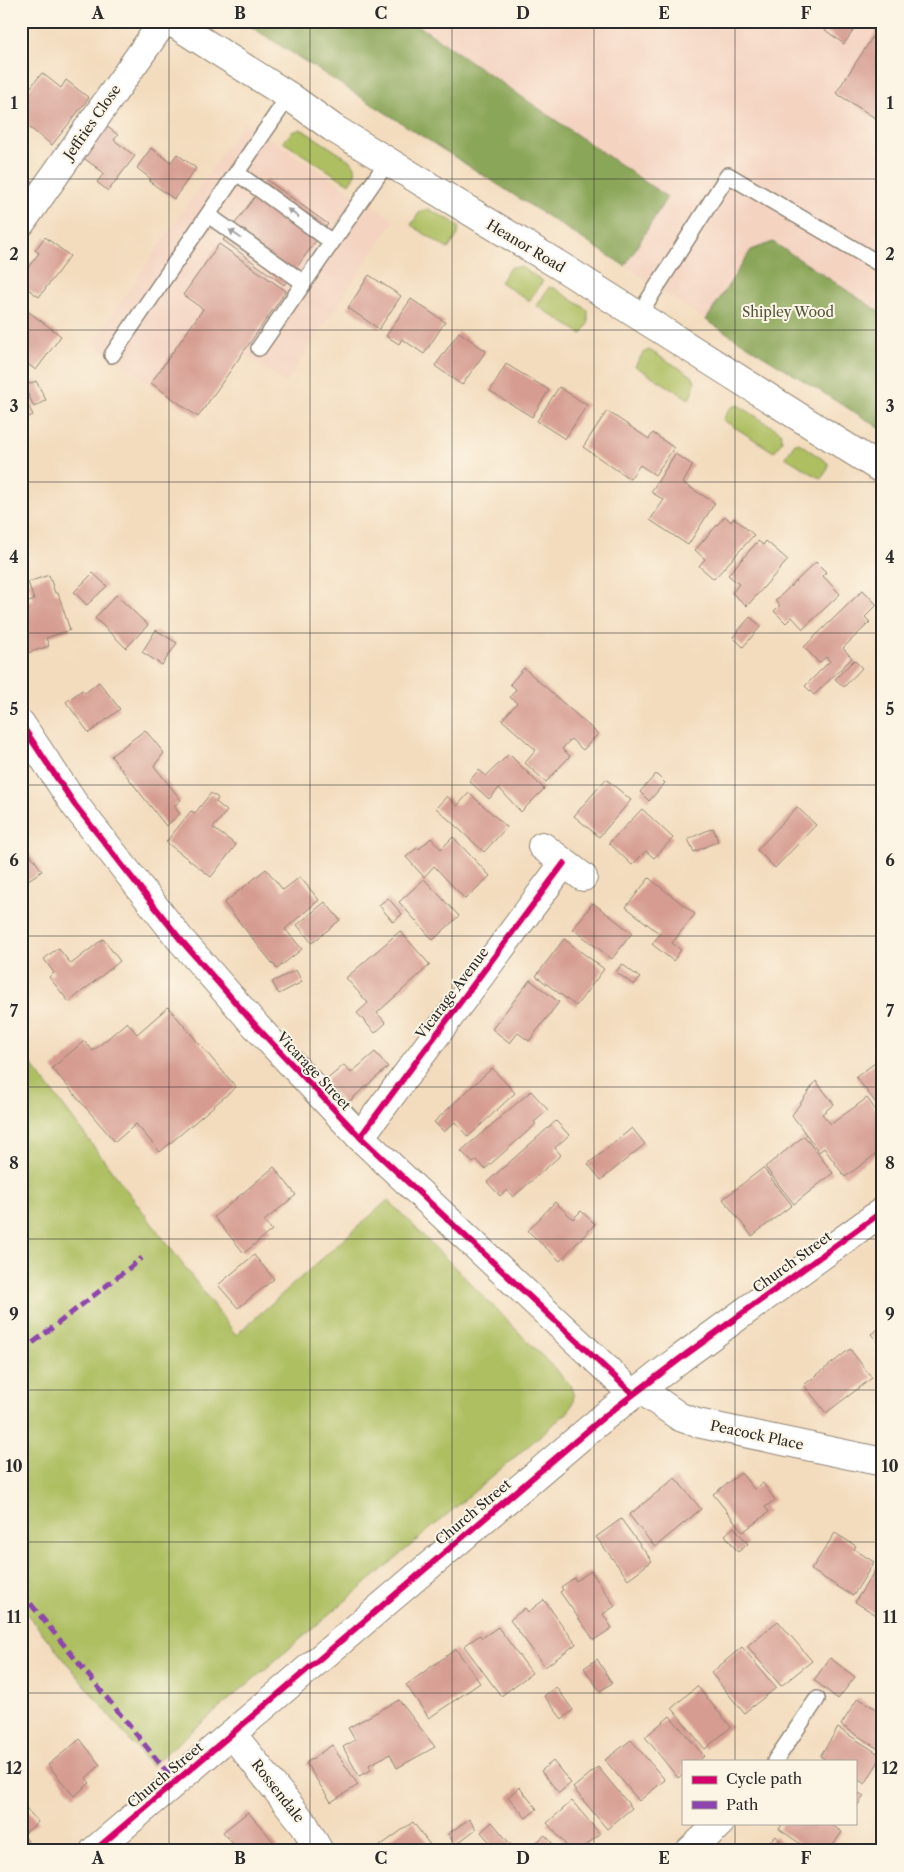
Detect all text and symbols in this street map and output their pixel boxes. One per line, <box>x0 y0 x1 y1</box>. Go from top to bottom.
text: A <box>91 3 105 23</box>
text: B <box>234 3 246 23</box>
text: C <box>375 3 387 23</box>
text: D <box>516 3 530 23</box>
text: E <box>658 3 670 23</box>
text: F <box>801 3 812 23</box>
street label: Jeffries Close <box>58 81 125 165</box>
text: 1 <box>10 93 18 113</box>
text: 1 <box>886 93 894 113</box>
one-way arrow <box>287 208 300 219</box>
street label: Heanor Road <box>484 216 569 277</box>
one-way arrow <box>229 230 242 240</box>
text: 2 <box>9 244 19 264</box>
text: 2 <box>885 244 895 264</box>
park label: Shipley Wood <box>742 303 835 321</box>
text: 3 <box>9 396 19 416</box>
text: 3 <box>885 396 895 416</box>
text: 4 <box>9 547 19 567</box>
text: 4 <box>885 547 895 567</box>
text: 5 <box>10 699 19 719</box>
text: 5 <box>886 699 895 719</box>
text: 6 <box>9 850 19 870</box>
text: 6 <box>885 850 895 870</box>
street label: Vicarage Avenue <box>411 943 493 1043</box>
text: 7 <box>10 1001 19 1021</box>
text: 7 <box>886 1001 895 1021</box>
street label: Vicarage Street <box>272 1027 355 1114</box>
text: 8 <box>9 1153 19 1173</box>
text: 8 <box>885 1153 895 1173</box>
street label: Church Street <box>749 1227 835 1297</box>
text: 9 <box>9 1304 19 1324</box>
text: 9 <box>885 1304 895 1324</box>
street label: Peacock Place <box>709 1416 805 1454</box>
text: 10 <box>5 1456 23 1476</box>
text: 10 <box>881 1456 899 1476</box>
street label: Church Street <box>431 1475 515 1549</box>
text: 11 <box>7 1607 22 1627</box>
text: 11 <box>883 1607 898 1627</box>
street label: Church Street <box>123 1738 207 1812</box>
street label: Rossendale <box>248 1756 308 1826</box>
text: 12 <box>6 1758 22 1778</box>
text: 12 <box>882 1758 898 1778</box>
legend <box>682 1760 856 1824</box>
text: Cycle path <box>726 1769 803 1788</box>
text: Path <box>726 1795 759 1814</box>
text: A <box>91 1848 105 1868</box>
text: B <box>234 1848 246 1868</box>
text: C <box>375 1848 387 1868</box>
text: D <box>516 1848 530 1868</box>
text: E <box>658 1848 670 1868</box>
text: F <box>801 1848 812 1868</box>

